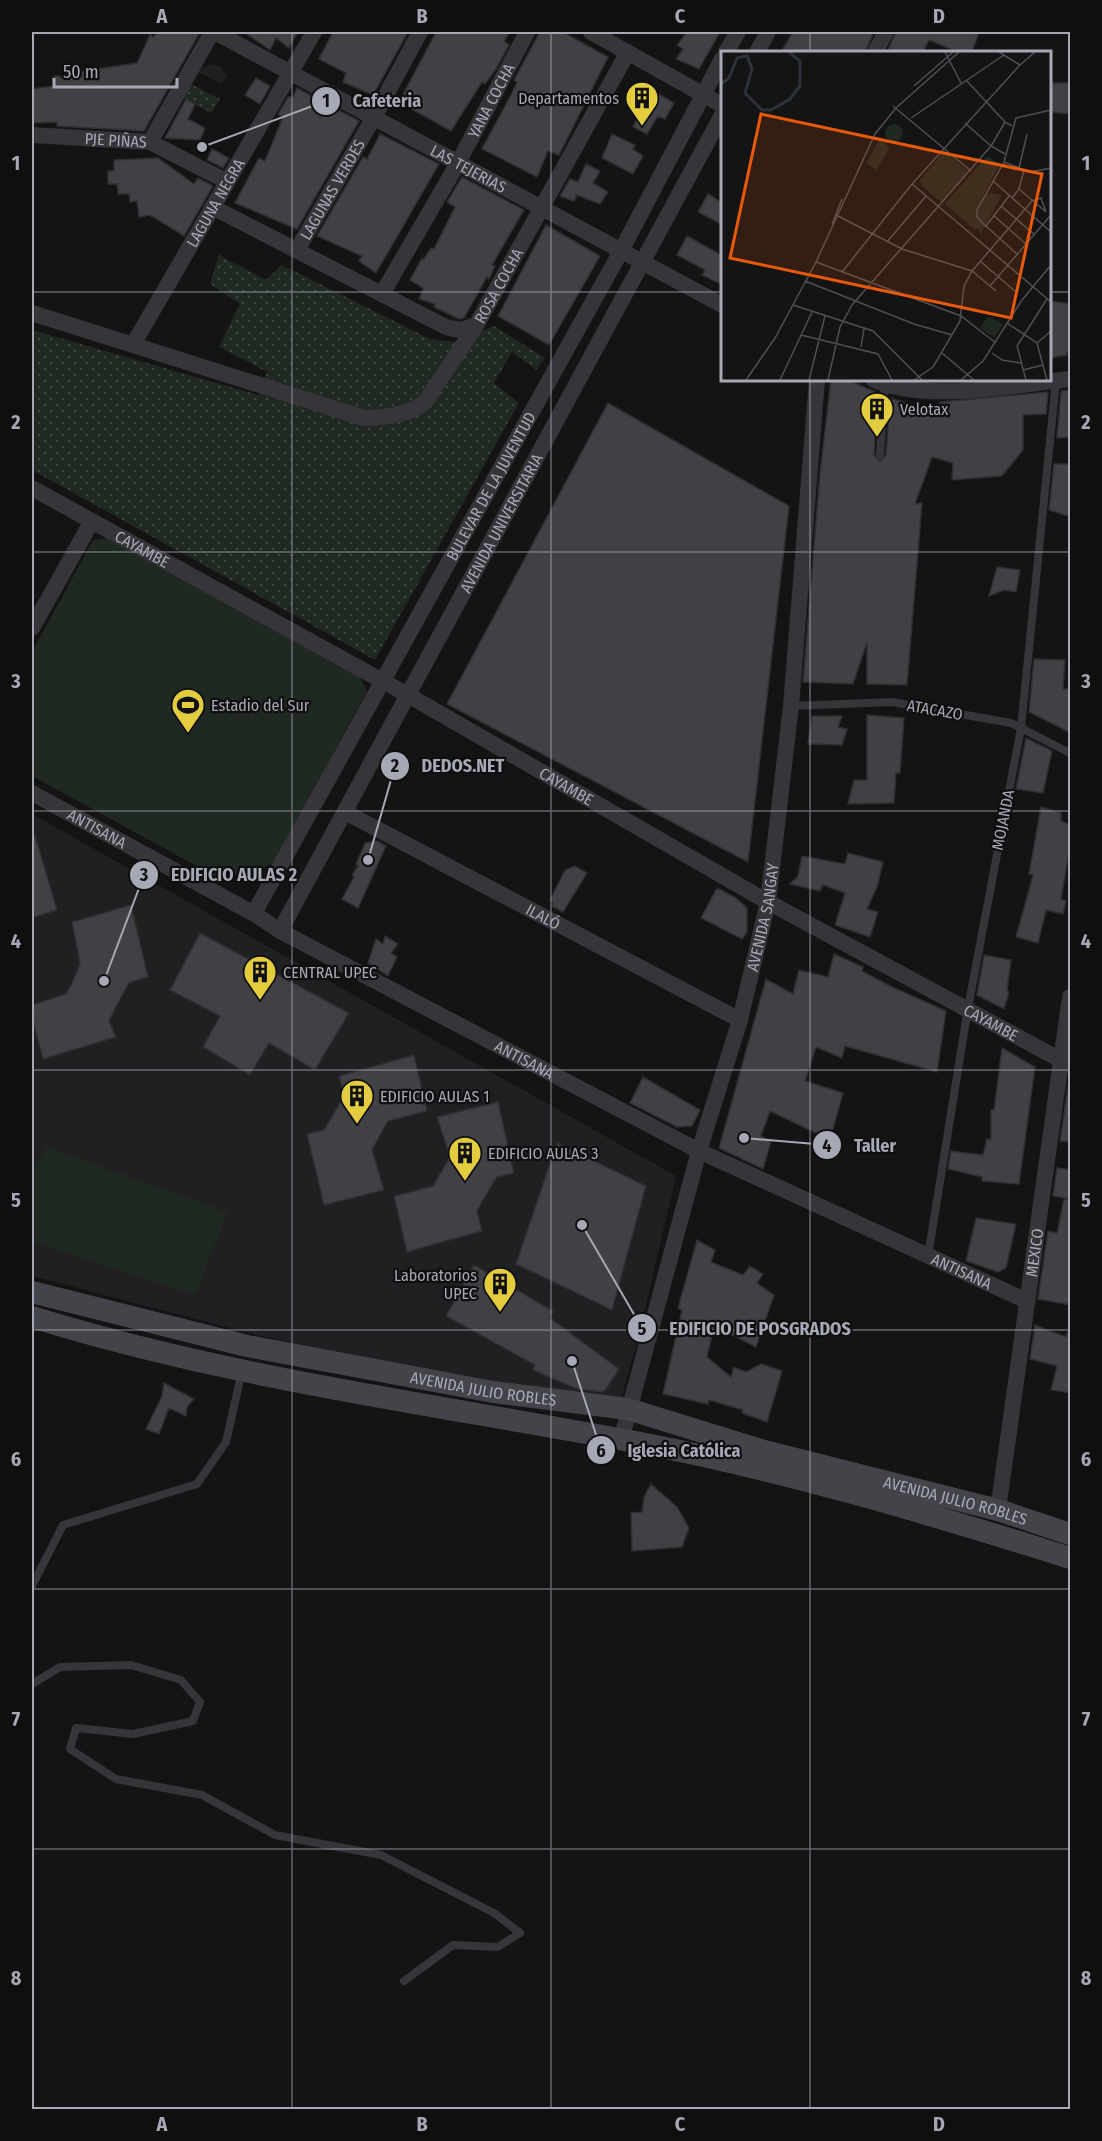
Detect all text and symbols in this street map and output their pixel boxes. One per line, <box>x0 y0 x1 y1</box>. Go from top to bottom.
text: A <box>156 4 169 28</box>
text: B <box>416 4 428 28</box>
text: C <box>675 4 686 28</box>
text: D <box>933 4 945 28</box>
scale bar <box>54 51 177 89</box>
inset map <box>721 51 1051 381</box>
street label: YANA COCHA <box>463 60 519 141</box>
text: 50 m <box>63 61 99 83</box>
building icon: Departamentos <box>624 80 660 127</box>
callout: Cafeteria <box>311 83 433 119</box>
place label: Departamentos <box>518 89 619 108</box>
text: 1 <box>322 90 330 112</box>
text: Cafeteria <box>353 90 421 112</box>
street label: PJE PIÑAS <box>84 129 148 151</box>
street label: LAGUNAS VERDES <box>296 136 369 243</box>
street label: LAS TEJERIAS <box>427 140 510 197</box>
text: 1 <box>12 151 20 175</box>
text: 1 <box>1082 151 1090 175</box>
street label: LAGUNA NEGRA <box>182 155 249 250</box>
street label: ROSA COCHA <box>470 244 527 326</box>
building icon: Velotax <box>859 391 895 438</box>
place label: Velotax <box>900 400 948 419</box>
street label: BULEVAR DE LA JUVENTUD <box>442 409 539 564</box>
text: 2 <box>10 410 21 434</box>
text: 2 <box>1080 410 1091 434</box>
street label: AVENIDA UNIVERSITARIA <box>456 450 547 596</box>
street label: CAYAMBE <box>112 526 173 571</box>
text: 3 <box>10 669 21 693</box>
text: 3 <box>1080 669 1091 693</box>
sports icon: Estadio del Sur <box>170 687 206 734</box>
place label: Estadio del Sur <box>211 696 310 715</box>
street label: ATACAZO <box>906 696 964 724</box>
callout: DEDOS.NET <box>380 748 517 784</box>
text: 2 <box>390 755 399 777</box>
text: DEDOS.NET <box>422 755 505 777</box>
street label: CAYAMBE <box>536 763 597 809</box>
street label: MOJANDA <box>988 788 1018 852</box>
street label: ANTISANA <box>64 805 130 852</box>
callout: EDIFICIO AULAS 2 <box>129 857 309 893</box>
street label: AVENIDA SANGAY <box>742 862 782 973</box>
text: 3 <box>139 864 149 886</box>
text: EDIFICIO AULAS 2 <box>171 864 297 886</box>
street label: ILALÓ <box>523 900 564 933</box>
text: 4 <box>11 929 21 953</box>
text: 4 <box>1081 929 1091 953</box>
building icon: CENTRAL UPEC <box>242 954 278 1001</box>
place label: CENTRAL UPEC <box>283 963 377 982</box>
street label: CAYAMBE <box>961 1000 1022 1045</box>
street label: ANTISANA <box>492 1036 558 1083</box>
building icon: EDIFICIO AULAS 1 <box>339 1078 375 1125</box>
place label: EDIFICIO AULAS 1 <box>380 1087 489 1106</box>
callout: Taller <box>812 1127 908 1163</box>
building icon: EDIFICIO AULAS 3 <box>447 1135 483 1182</box>
text: 4 <box>822 1135 832 1157</box>
text: Taller <box>854 1135 896 1157</box>
place label: EDIFICIO AULAS 3 <box>488 1144 598 1163</box>
text: 5 <box>11 1188 21 1212</box>
text: 5 <box>1081 1188 1091 1212</box>
street label: MEXICO <box>1021 1227 1047 1278</box>
street label: ANTISANA <box>929 1249 995 1293</box>
place label: Laboratorios UPEC <box>394 1266 477 1303</box>
building icon: Laboratorios UPEC <box>482 1266 518 1313</box>
callout: EDIFICIO DE POSGRADOS <box>627 1310 863 1346</box>
text: 5 <box>638 1318 647 1340</box>
text: EDIFICIO DE POSGRADOS <box>669 1318 851 1340</box>
street label: AVENIDA JULIO ROBLES <box>409 1367 558 1409</box>
callout: Iglesia Católica <box>586 1432 753 1468</box>
text: 6 <box>596 1440 606 1462</box>
text: Iglesia Católica <box>628 1440 741 1462</box>
text: 6 <box>11 1447 21 1471</box>
text: 6 <box>1081 1447 1091 1471</box>
street label: AVENIDA JULIO ROBLES <box>882 1472 1030 1529</box>
text: 7 <box>12 1707 21 1731</box>
text: 7 <box>1082 1707 1091 1731</box>
text: 8 <box>11 1966 22 1990</box>
text: 8 <box>1081 1966 1092 1990</box>
text: A <box>156 2112 169 2136</box>
text: B <box>416 2112 428 2136</box>
text: C <box>675 2112 686 2136</box>
text: D <box>933 2112 945 2136</box>

